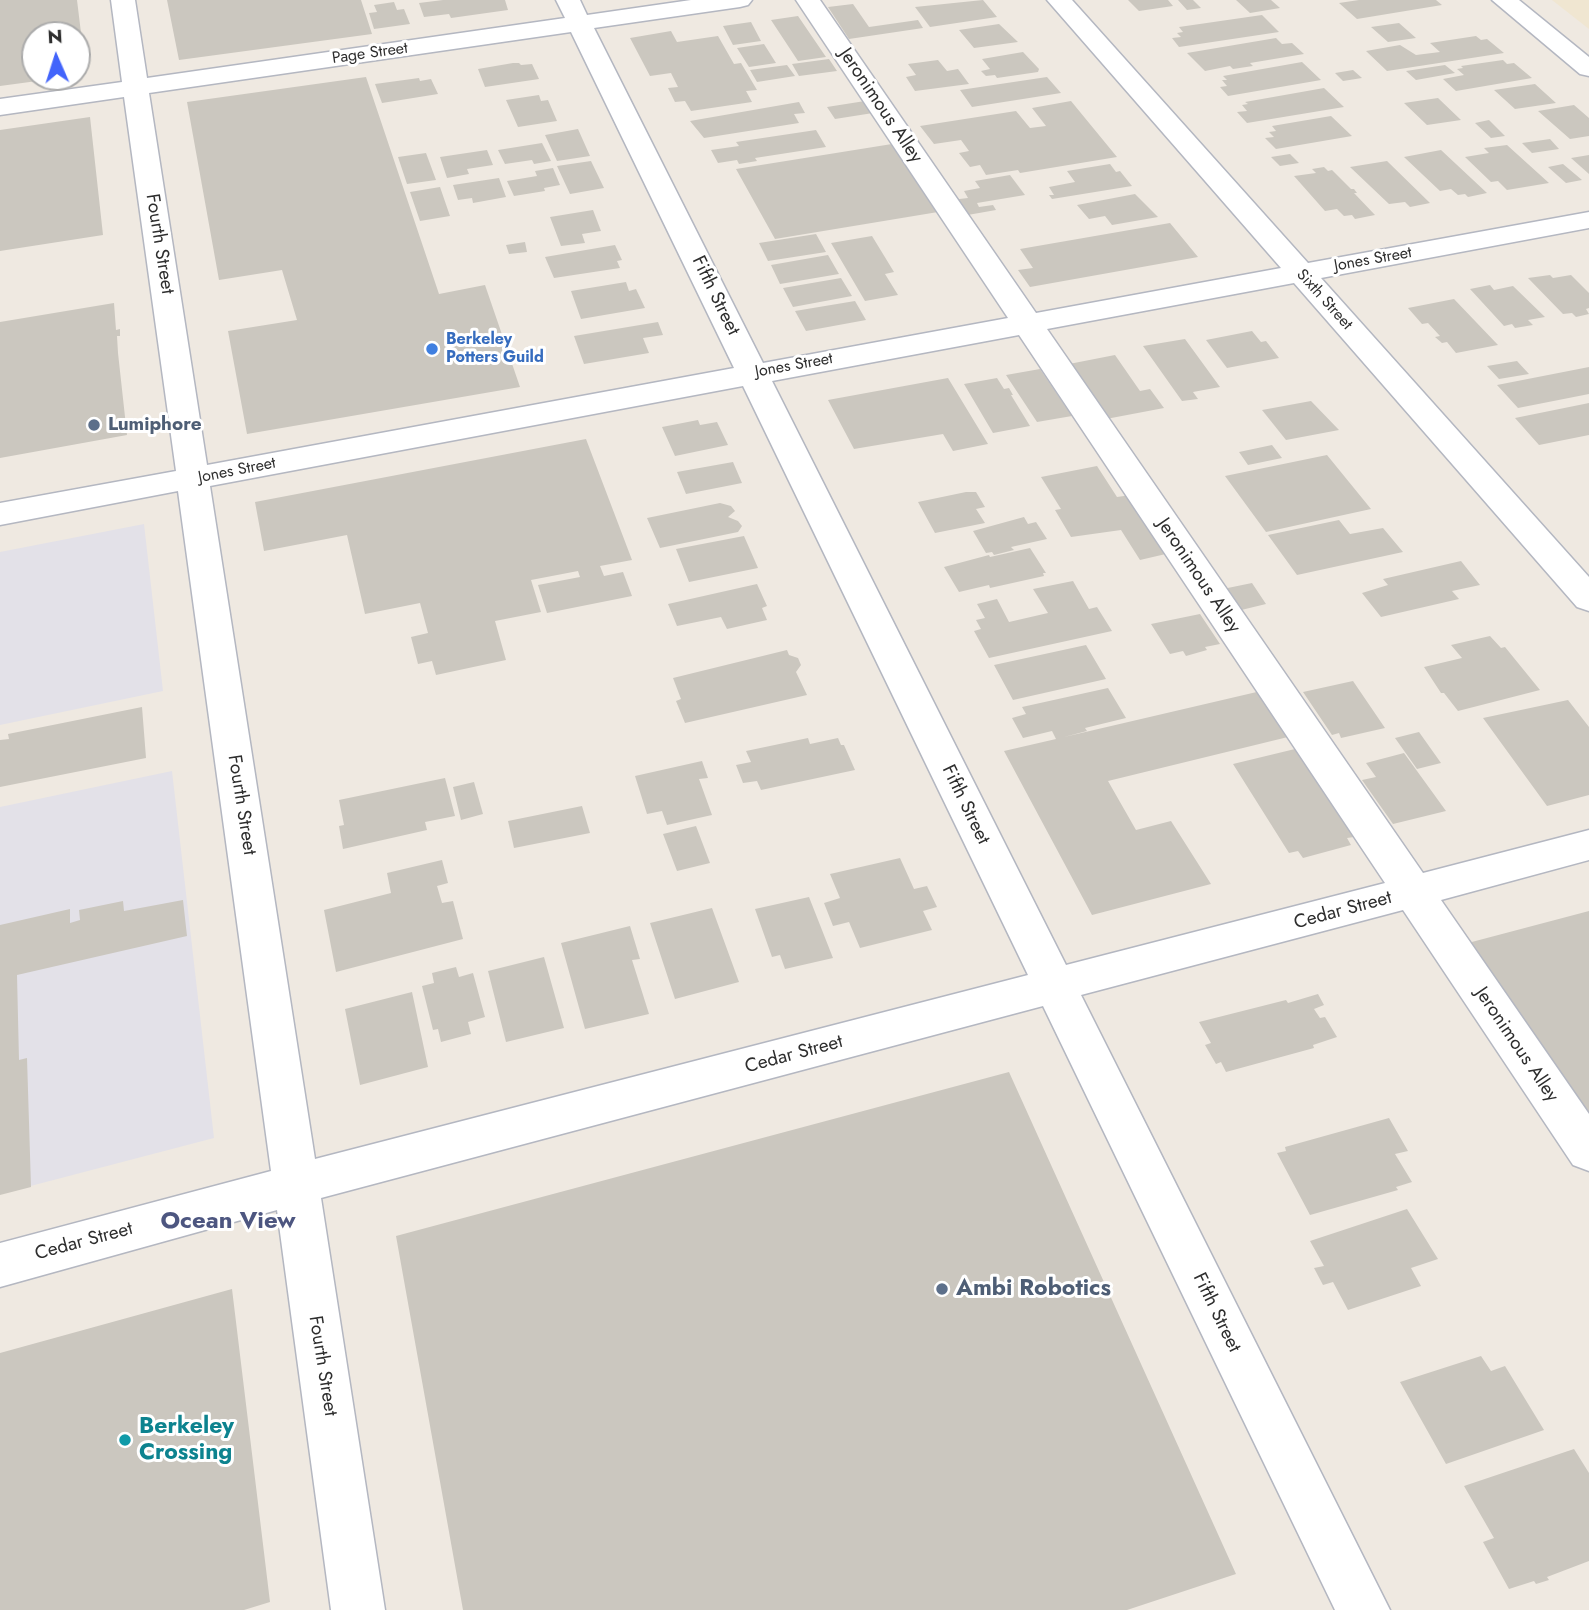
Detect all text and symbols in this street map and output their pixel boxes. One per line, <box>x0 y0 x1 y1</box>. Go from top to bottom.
north arrow <box>21 21 91 91</box>
text: N <box>47 23 63 50</box>
street label: Page Street <box>331 39 409 69</box>
street label: Jeronimous Alley <box>833 44 927 168</box>
street label: Fourth Street <box>140 192 178 296</box>
street label: Jones Street <box>1333 244 1413 276</box>
street label: Fifth Street <box>686 253 744 339</box>
street label: Sixth Street <box>1292 266 1356 334</box>
place label: Berkeley Potters Guild <box>446 330 544 368</box>
marker: Berkeley Potters Guild <box>424 341 440 357</box>
street label: Jones Street <box>754 350 834 382</box>
place label: Lumiphore <box>108 414 202 436</box>
marker: Lumiphore <box>86 417 102 433</box>
street label: Jones Street <box>197 454 277 488</box>
street label: Jeronimous Alley <box>1151 514 1245 638</box>
street label: Fourth Street <box>222 753 260 857</box>
street label: Fifth Street <box>936 762 994 848</box>
street label: Cedar Street <box>1292 887 1394 935</box>
street label: Jeronimous Alley <box>1469 983 1563 1107</box>
street label: Cedar Street <box>743 1031 845 1079</box>
district label: Ocean View <box>160 1208 296 1236</box>
street label: Cedar Street <box>33 1218 135 1266</box>
street label: Fifth Street <box>1187 1270 1245 1356</box>
place label: Ambi Robotics <box>956 1275 1111 1303</box>
marker: Ambi Robotics <box>934 1281 950 1297</box>
street label: Fourth Street <box>303 1314 341 1418</box>
place label: Berkeley Crossing <box>139 1413 234 1467</box>
marker: Berkeley Crossing <box>117 1432 133 1448</box>

